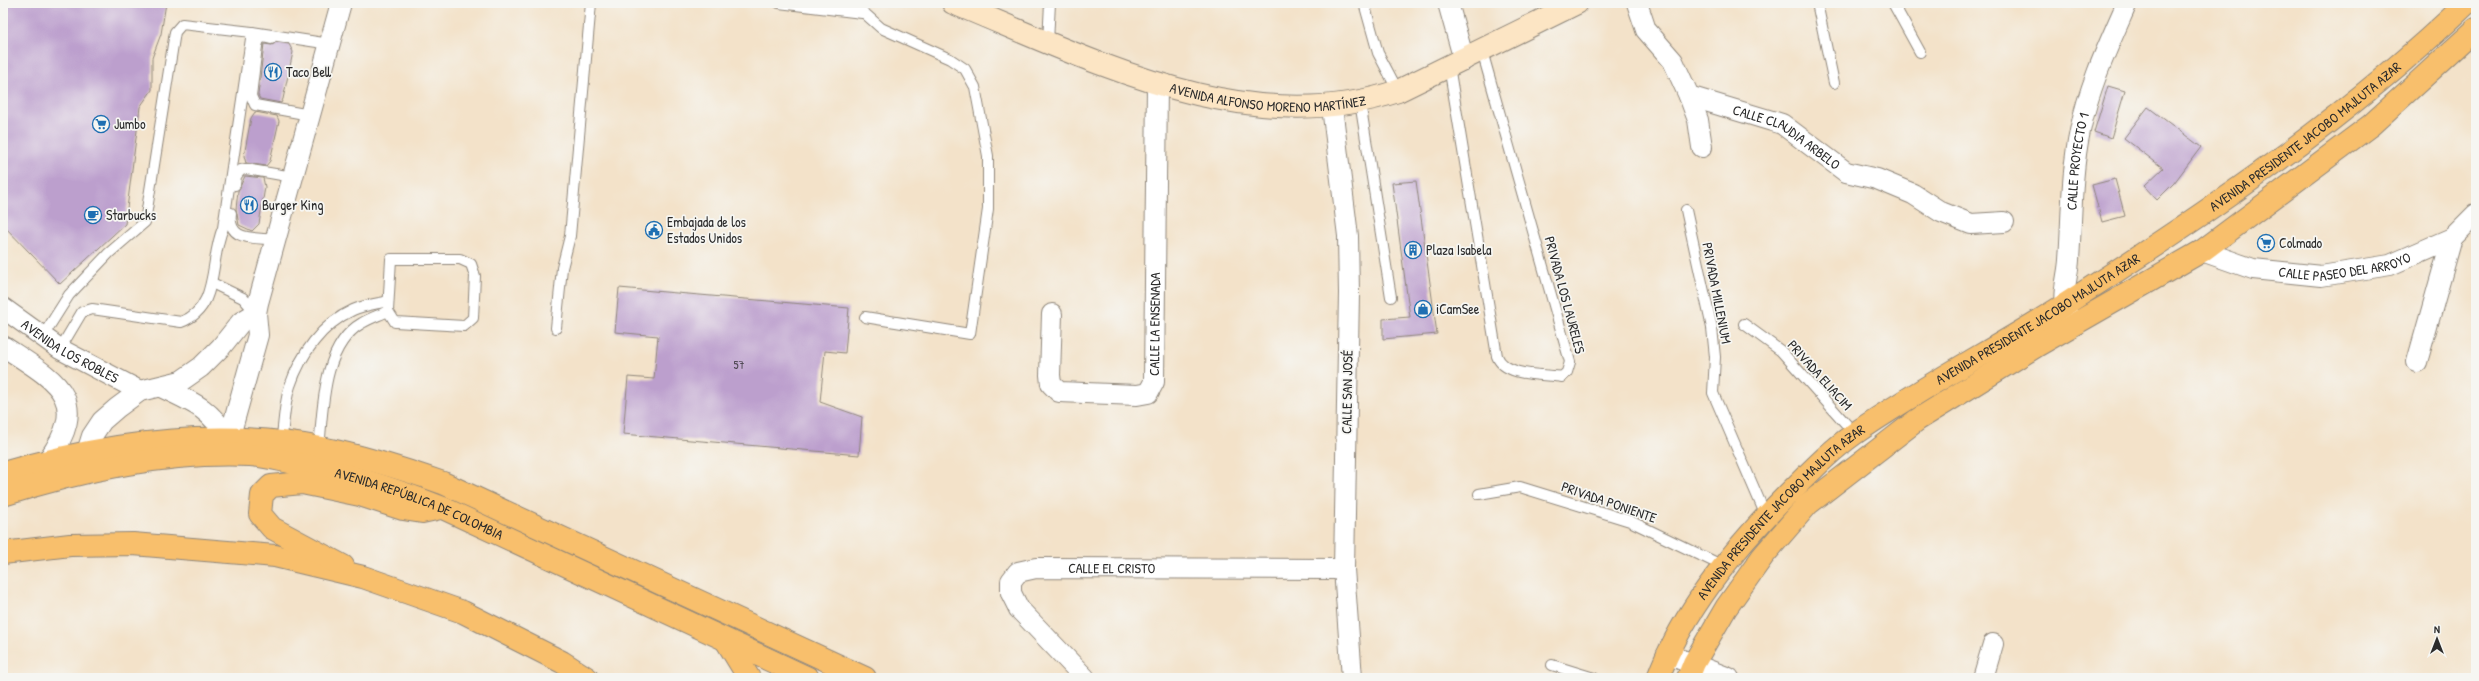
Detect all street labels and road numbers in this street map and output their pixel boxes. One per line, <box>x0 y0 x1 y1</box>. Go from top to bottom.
street label: AVENIDA PRESIDENTE JACOBO MAJLUTA AZAR <box>2205 57 2405 215</box>
street label: AVENIDA ALFONSO MORENO MARTÍNEZ <box>1168 78 1367 116</box>
street label: CALLE CLAUDIA ARBELO <box>1731 100 1845 174</box>
street label: CALLE PROYECTO 1 <box>2061 111 2093 211</box>
street label: PRIVADA LOS LAURELES <box>1541 234 1590 356</box>
street label: PRIVADA MILLENIUM <box>1698 241 1737 345</box>
street label: CALLE PASEO DEL ARROYO <box>2278 247 2414 285</box>
street label: AVENIDA PRESIDENTE JACOBO MAJLUTA AZAR <box>1932 248 2143 389</box>
street label: CALLE LA ENSENADA <box>1144 272 1164 376</box>
street label: AVENIDA LOS ROBLES <box>18 314 123 387</box>
street label: PRIVADA ELIACIM <box>1784 335 1857 414</box>
street label: CALLE SAN JOSÉ <box>1336 350 1357 434</box>
street label: AVENIDA PRESIDENTE JACOBO MAJLUTA AZAR <box>1692 419 1868 603</box>
street label: AVENIDA REPÚBLICA DE COLOMBIA <box>333 463 507 544</box>
street label: PRIVADA PONIENTE <box>1559 476 1659 527</box>
street label: CALLE EL CRISTO <box>1068 558 1156 577</box>

